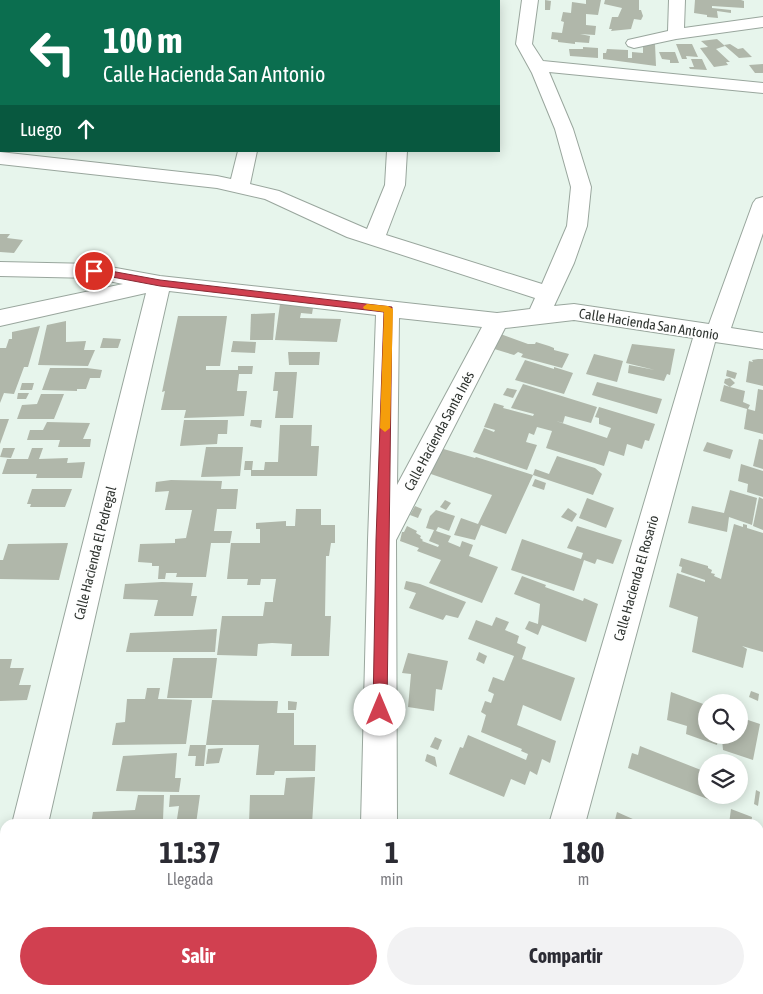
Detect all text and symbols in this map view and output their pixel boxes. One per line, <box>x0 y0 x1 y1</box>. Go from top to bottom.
icon: left <box>20 20 85 85</box>
text: 100 m <box>103 20 182 60</box>
text: Calle Hacienda San Antonio <box>103 61 325 87</box>
icon: ahead <box>72 115 100 143</box>
text: Luego <box>20 118 62 140</box>
pin <box>73 250 115 292</box>
icon: arrive <box>80 257 108 285</box>
street label: Calle Hacienda San Antonio <box>578 305 720 343</box>
street label: Calle Hacienda Santa Inés <box>401 369 477 493</box>
street label: Calle Hacienda El Pedregal <box>71 484 119 622</box>
street label: Calle Hacienda El Rosario <box>610 513 662 643</box>
position arrow <box>353 683 405 735</box>
map controls <box>698 694 748 804</box>
button: search <box>698 694 748 744</box>
button: layers <box>698 754 748 804</box>
text: 11:37 <box>159 835 221 869</box>
text: 1 <box>385 835 399 869</box>
text: 180 <box>562 835 605 869</box>
text: Llegada <box>167 870 213 888</box>
text: min <box>380 870 403 888</box>
text: m <box>578 870 589 888</box>
button: Salir <box>20 927 377 985</box>
button: Compartir <box>387 927 744 985</box>

